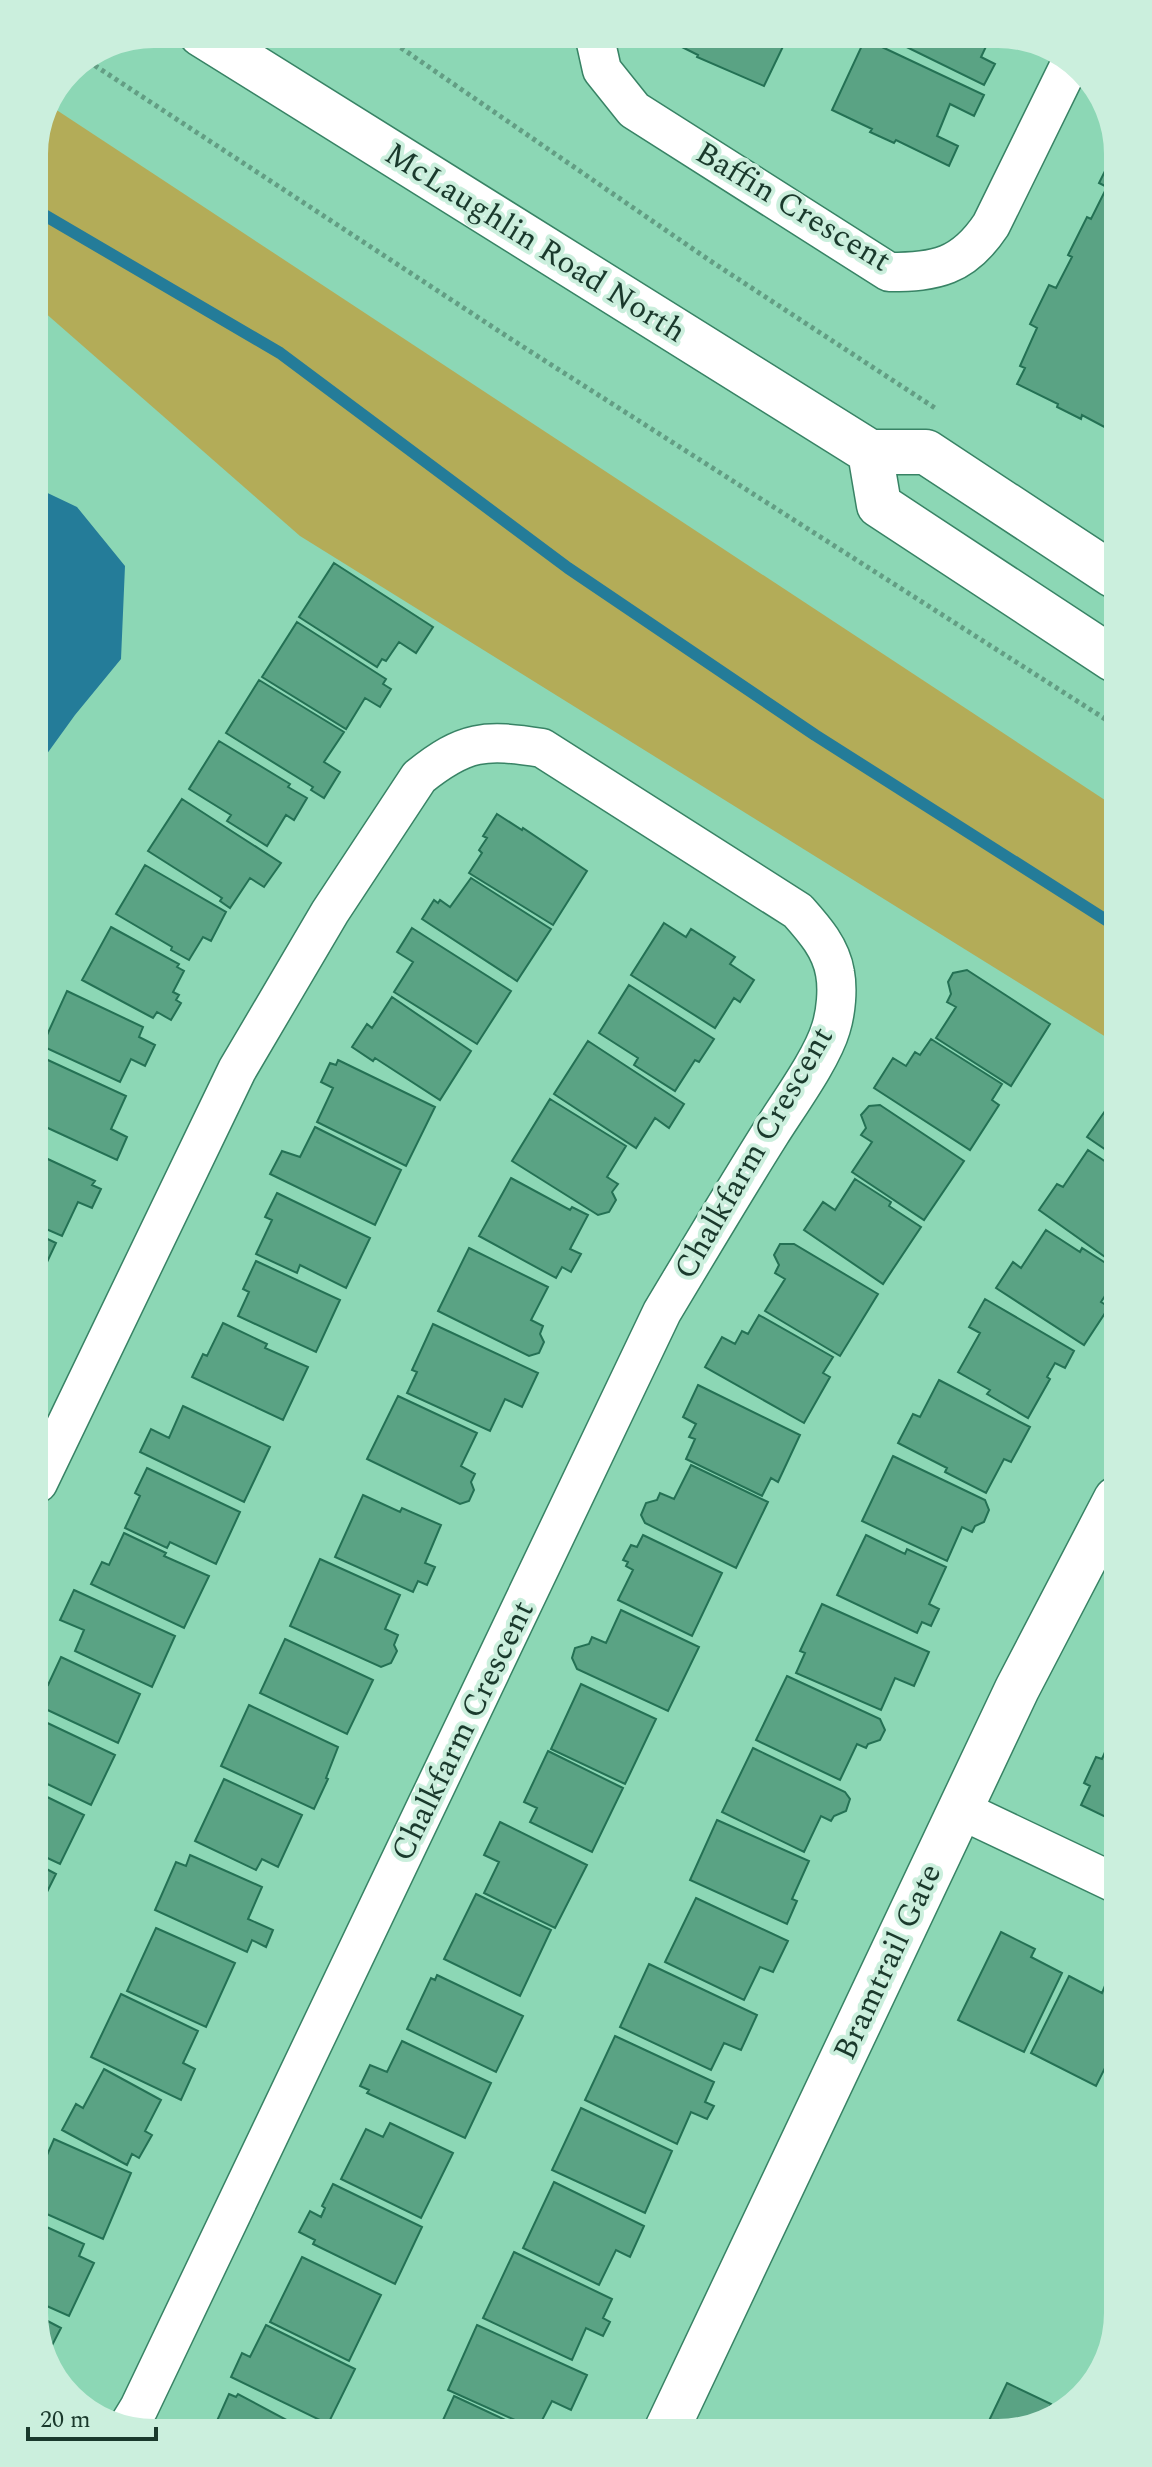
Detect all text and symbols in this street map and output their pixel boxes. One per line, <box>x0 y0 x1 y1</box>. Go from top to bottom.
street label: Baffin Crescent <box>686 129 900 285</box>
street label: McLaughlin Road North <box>375 130 695 356</box>
street label: Chalkfarm Crescent <box>662 1017 846 1289</box>
street label: Chalkfarm Crescent <box>379 1592 547 1870</box>
street label: Bramtrail Gate <box>821 1856 955 2068</box>
scale bar <box>28 2391 156 2441</box>
text: 20 m <box>40 2402 91 2438</box>

